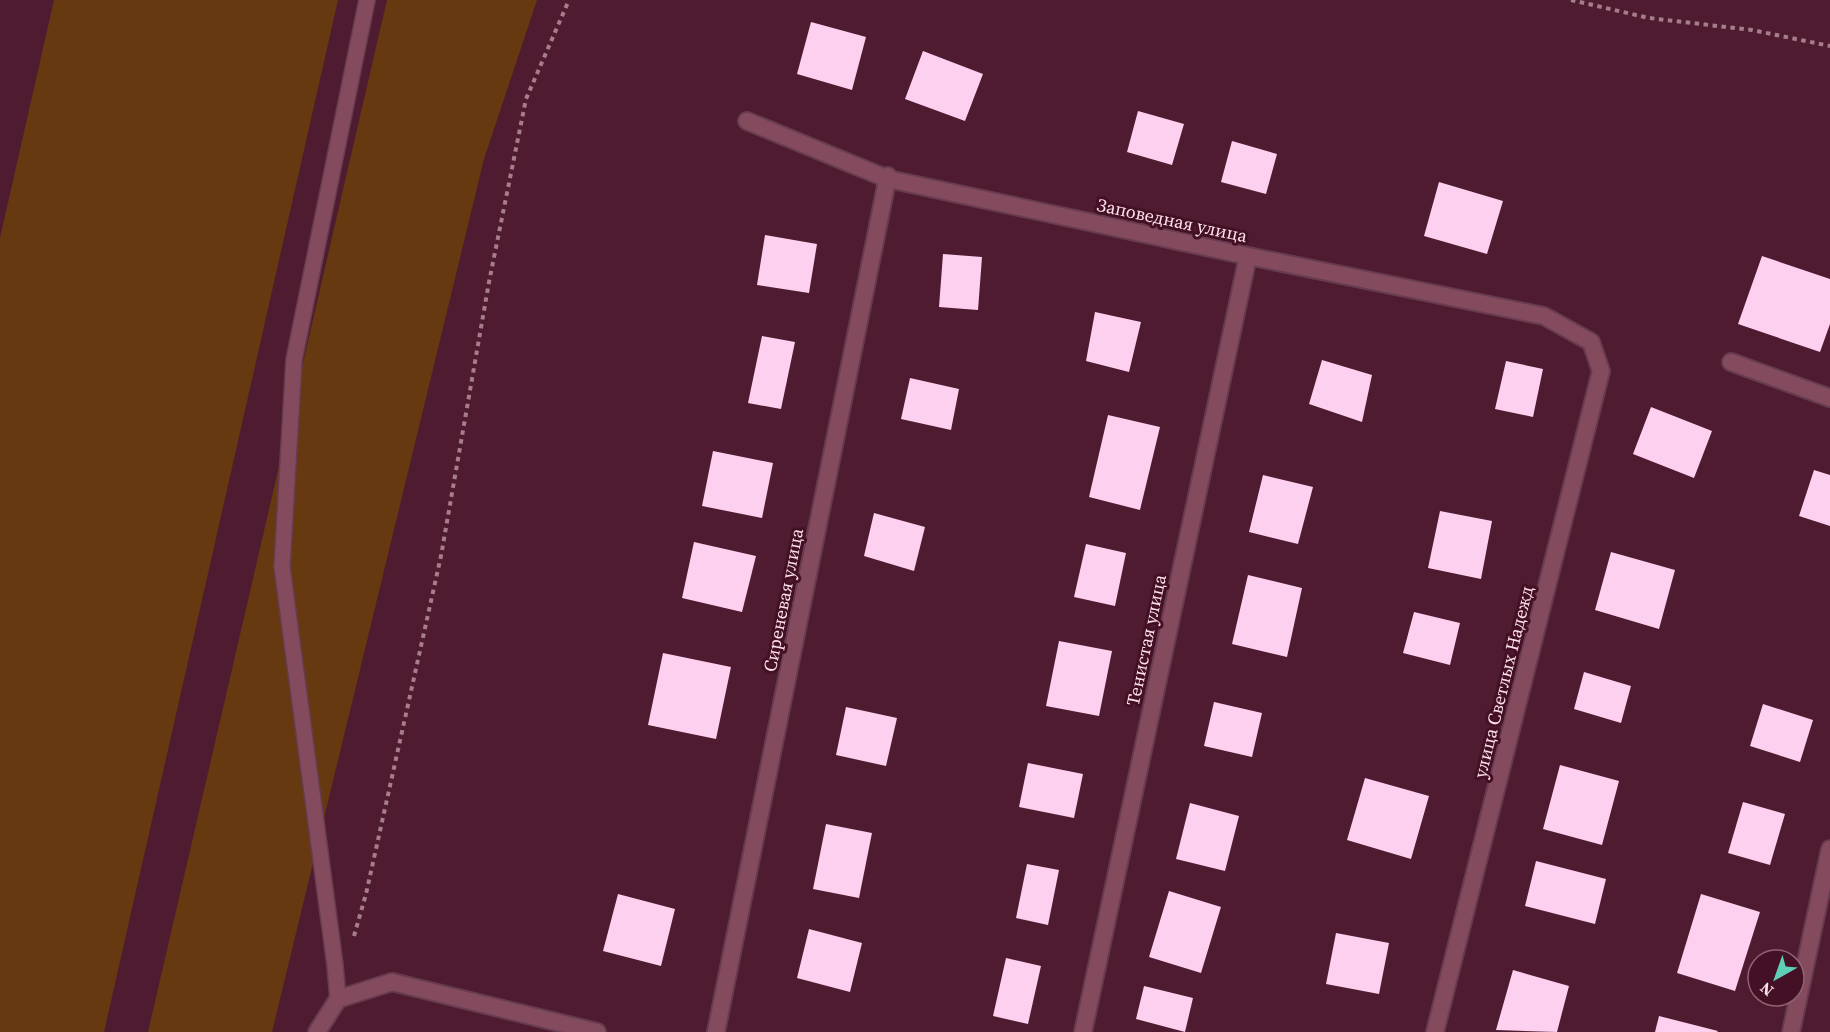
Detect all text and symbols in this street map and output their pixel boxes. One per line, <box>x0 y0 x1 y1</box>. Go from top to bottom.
street label: Заповедная улица <box>1094 192 1250 248</box>
street label: Сиреневая улица <box>757 525 809 674</box>
street label: Тенистая улица <box>1120 571 1172 708</box>
street label: улица Светлых Надежд <box>1467 583 1539 781</box>
north arrow <box>1746 948 1806 1008</box>
text: N <box>1755 977 1778 1002</box>

